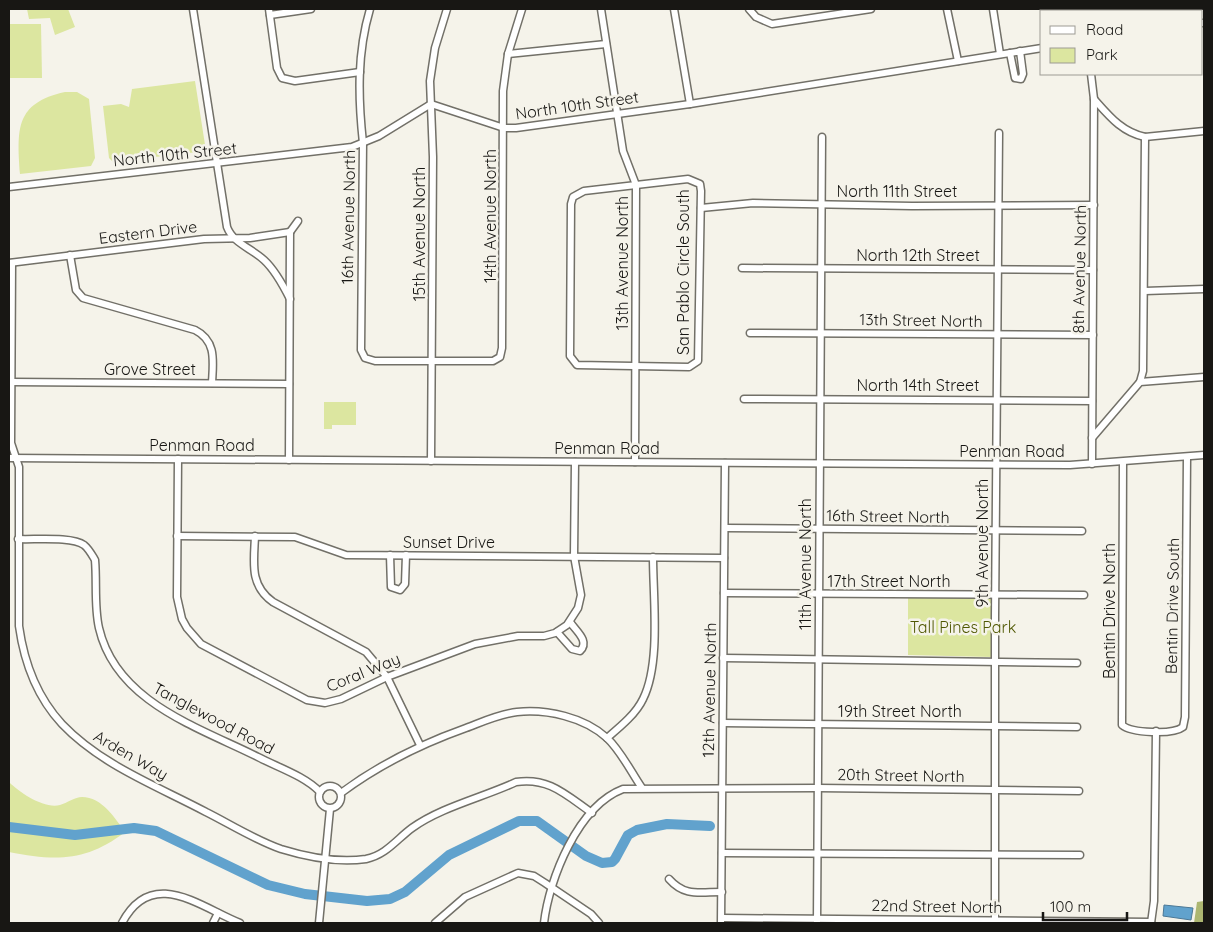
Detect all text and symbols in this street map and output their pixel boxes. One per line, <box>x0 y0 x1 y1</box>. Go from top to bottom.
legend <box>1040 10 1203 75</box>
text: Road <box>1086 20 1123 39</box>
text: Park <box>1086 45 1118 64</box>
street label: North 10th Street <box>514 86 640 124</box>
street label: North 10th Street <box>112 138 238 170</box>
street label: 14th Avenue North <box>480 149 500 283</box>
street label: 16th Avenue North <box>337 150 359 284</box>
street label: 15th Avenue North <box>409 167 429 301</box>
street label: North 11th Street <box>837 181 957 201</box>
street label: San Pablo Circle South <box>673 189 693 355</box>
street label: 13th Avenue North <box>612 196 632 330</box>
street label: 8th Avenue North <box>1068 205 1090 333</box>
street label: Eastern Drive <box>98 216 198 248</box>
street label: North 12th Street <box>856 245 980 265</box>
street label: 13th Street North <box>859 309 983 331</box>
street label: Grove Street <box>104 359 196 379</box>
street label: North 14th Street <box>856 375 980 395</box>
street label: Penman Road <box>149 435 255 455</box>
street label: Penman Road <box>554 438 660 458</box>
street label: Penman Road <box>959 441 1065 461</box>
street label: 9th Avenue North <box>972 479 992 607</box>
street label: 11th Avenue North <box>795 498 815 630</box>
street label: 16th Street North <box>826 505 950 527</box>
street label: Sunset Drive <box>403 532 495 552</box>
street label: Bentin Drive South <box>1161 538 1183 674</box>
street label: Bentin Drive North <box>1099 543 1119 679</box>
street label: 17th Street North <box>827 571 951 591</box>
park label: Tall Pines Park <box>910 617 1016 637</box>
street label: 12th Avenue North <box>698 622 720 758</box>
street label: Coral Way <box>323 648 403 696</box>
street label: Tanglewood Road <box>150 678 278 758</box>
street label: 19th Street North <box>838 701 962 721</box>
street label: Arden Way <box>90 726 172 784</box>
street label: 20th Street North <box>837 764 965 786</box>
scale bar <box>1043 890 1127 922</box>
street label: 22nd Street North <box>871 895 1003 917</box>
text: 100 m <box>1050 897 1091 916</box>

